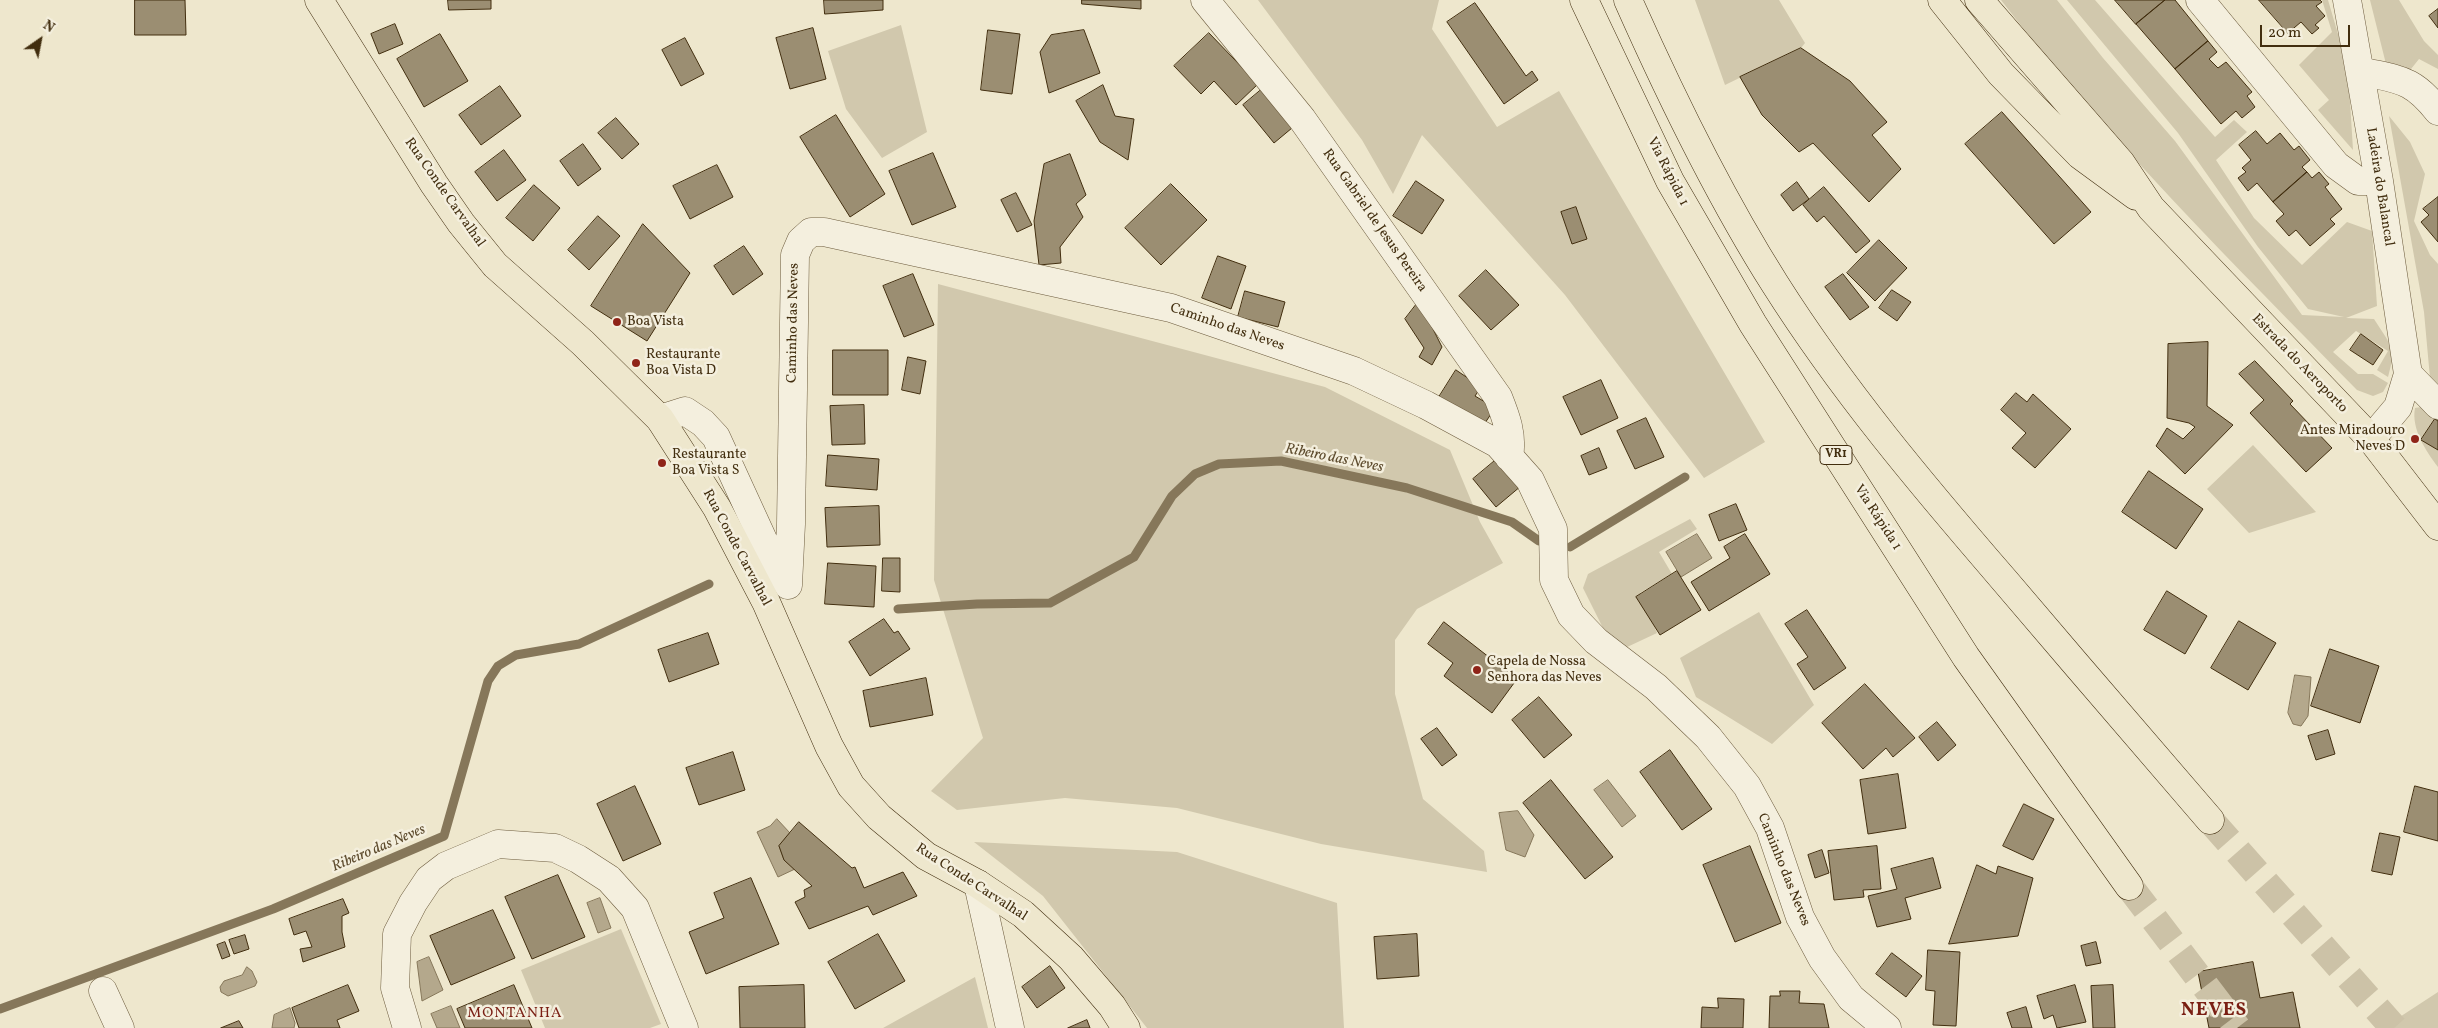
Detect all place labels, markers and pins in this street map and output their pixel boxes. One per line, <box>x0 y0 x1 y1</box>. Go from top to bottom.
place label: Boa Vista <box>627 314 684 330</box>
marker: Boa Vista <box>611 316 623 328</box>
place label: Restaurante Boa Vista D <box>646 347 720 380</box>
marker: Restaurante Boa Vista D <box>630 357 642 369</box>
place label: Antes Miradouro Neves D <box>2300 423 2405 456</box>
marker: Antes Miradouro Neves D <box>2409 433 2421 445</box>
place label: Restaurante Boa Vista S <box>672 447 746 480</box>
marker: Restaurante Boa Vista S <box>656 457 668 469</box>
place label: Capela de Nossa Senhora das Neves <box>1487 654 1602 686</box>
marker: Capela de Nossa Senhora das Neves <box>1471 664 1483 676</box>

